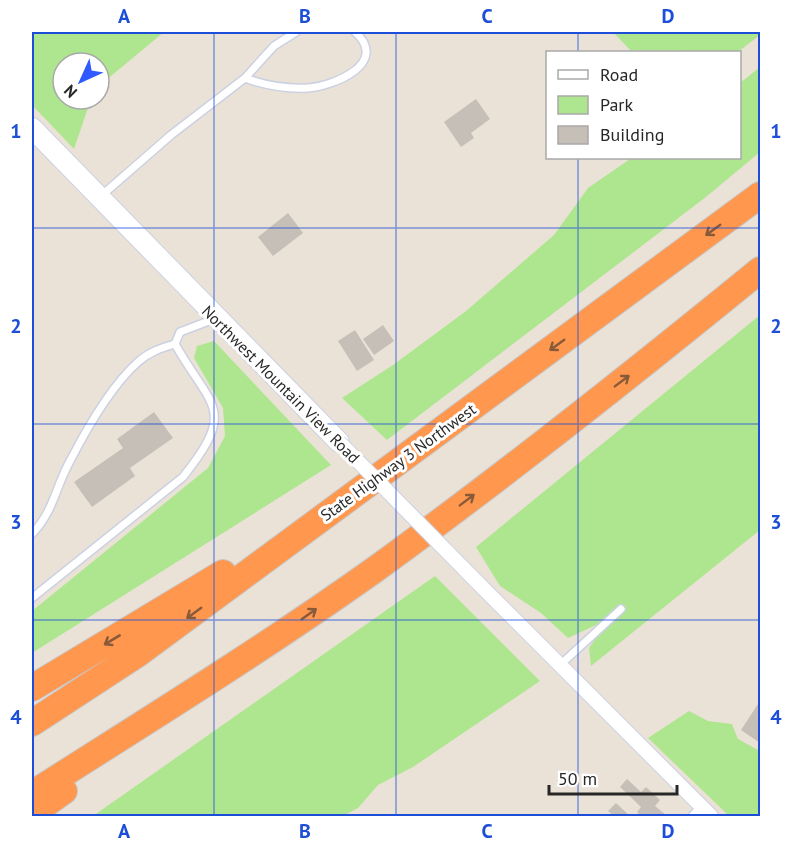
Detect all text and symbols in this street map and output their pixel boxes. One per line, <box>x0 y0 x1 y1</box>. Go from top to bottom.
text: A <box>118 3 131 29</box>
text: B <box>299 3 311 29</box>
text: C <box>481 3 493 29</box>
text: D <box>662 3 675 29</box>
north arrow <box>51 51 111 111</box>
legend <box>546 51 741 159</box>
text: Road <box>600 63 638 86</box>
text: N <box>60 81 81 102</box>
text: Park <box>600 93 633 116</box>
text: 1 <box>10 118 22 144</box>
text: 1 <box>770 118 782 144</box>
text: Building <box>600 123 664 146</box>
one-way arrow <box>706 223 722 236</box>
street label: Northwest Mountain View Road <box>198 301 364 467</box>
text: 2 <box>10 313 22 339</box>
text: 2 <box>770 313 782 339</box>
one-way arrow <box>549 339 565 352</box>
one-way arrow <box>613 375 629 388</box>
street label: State Highway 3 Northwest <box>316 399 480 525</box>
one-way arrow <box>458 494 474 506</box>
text: 3 <box>10 509 22 535</box>
text: 3 <box>770 509 782 535</box>
one-way arrow <box>187 606 203 619</box>
one-way arrow <box>300 608 317 620</box>
one-way arrow <box>104 634 121 646</box>
text: 4 <box>10 704 22 730</box>
text: 4 <box>770 704 782 730</box>
scale bar <box>549 758 676 796</box>
text: 50 m <box>558 767 597 790</box>
text: A <box>118 818 131 844</box>
text: B <box>299 818 311 844</box>
text: C <box>481 818 493 844</box>
text: D <box>662 818 675 844</box>

